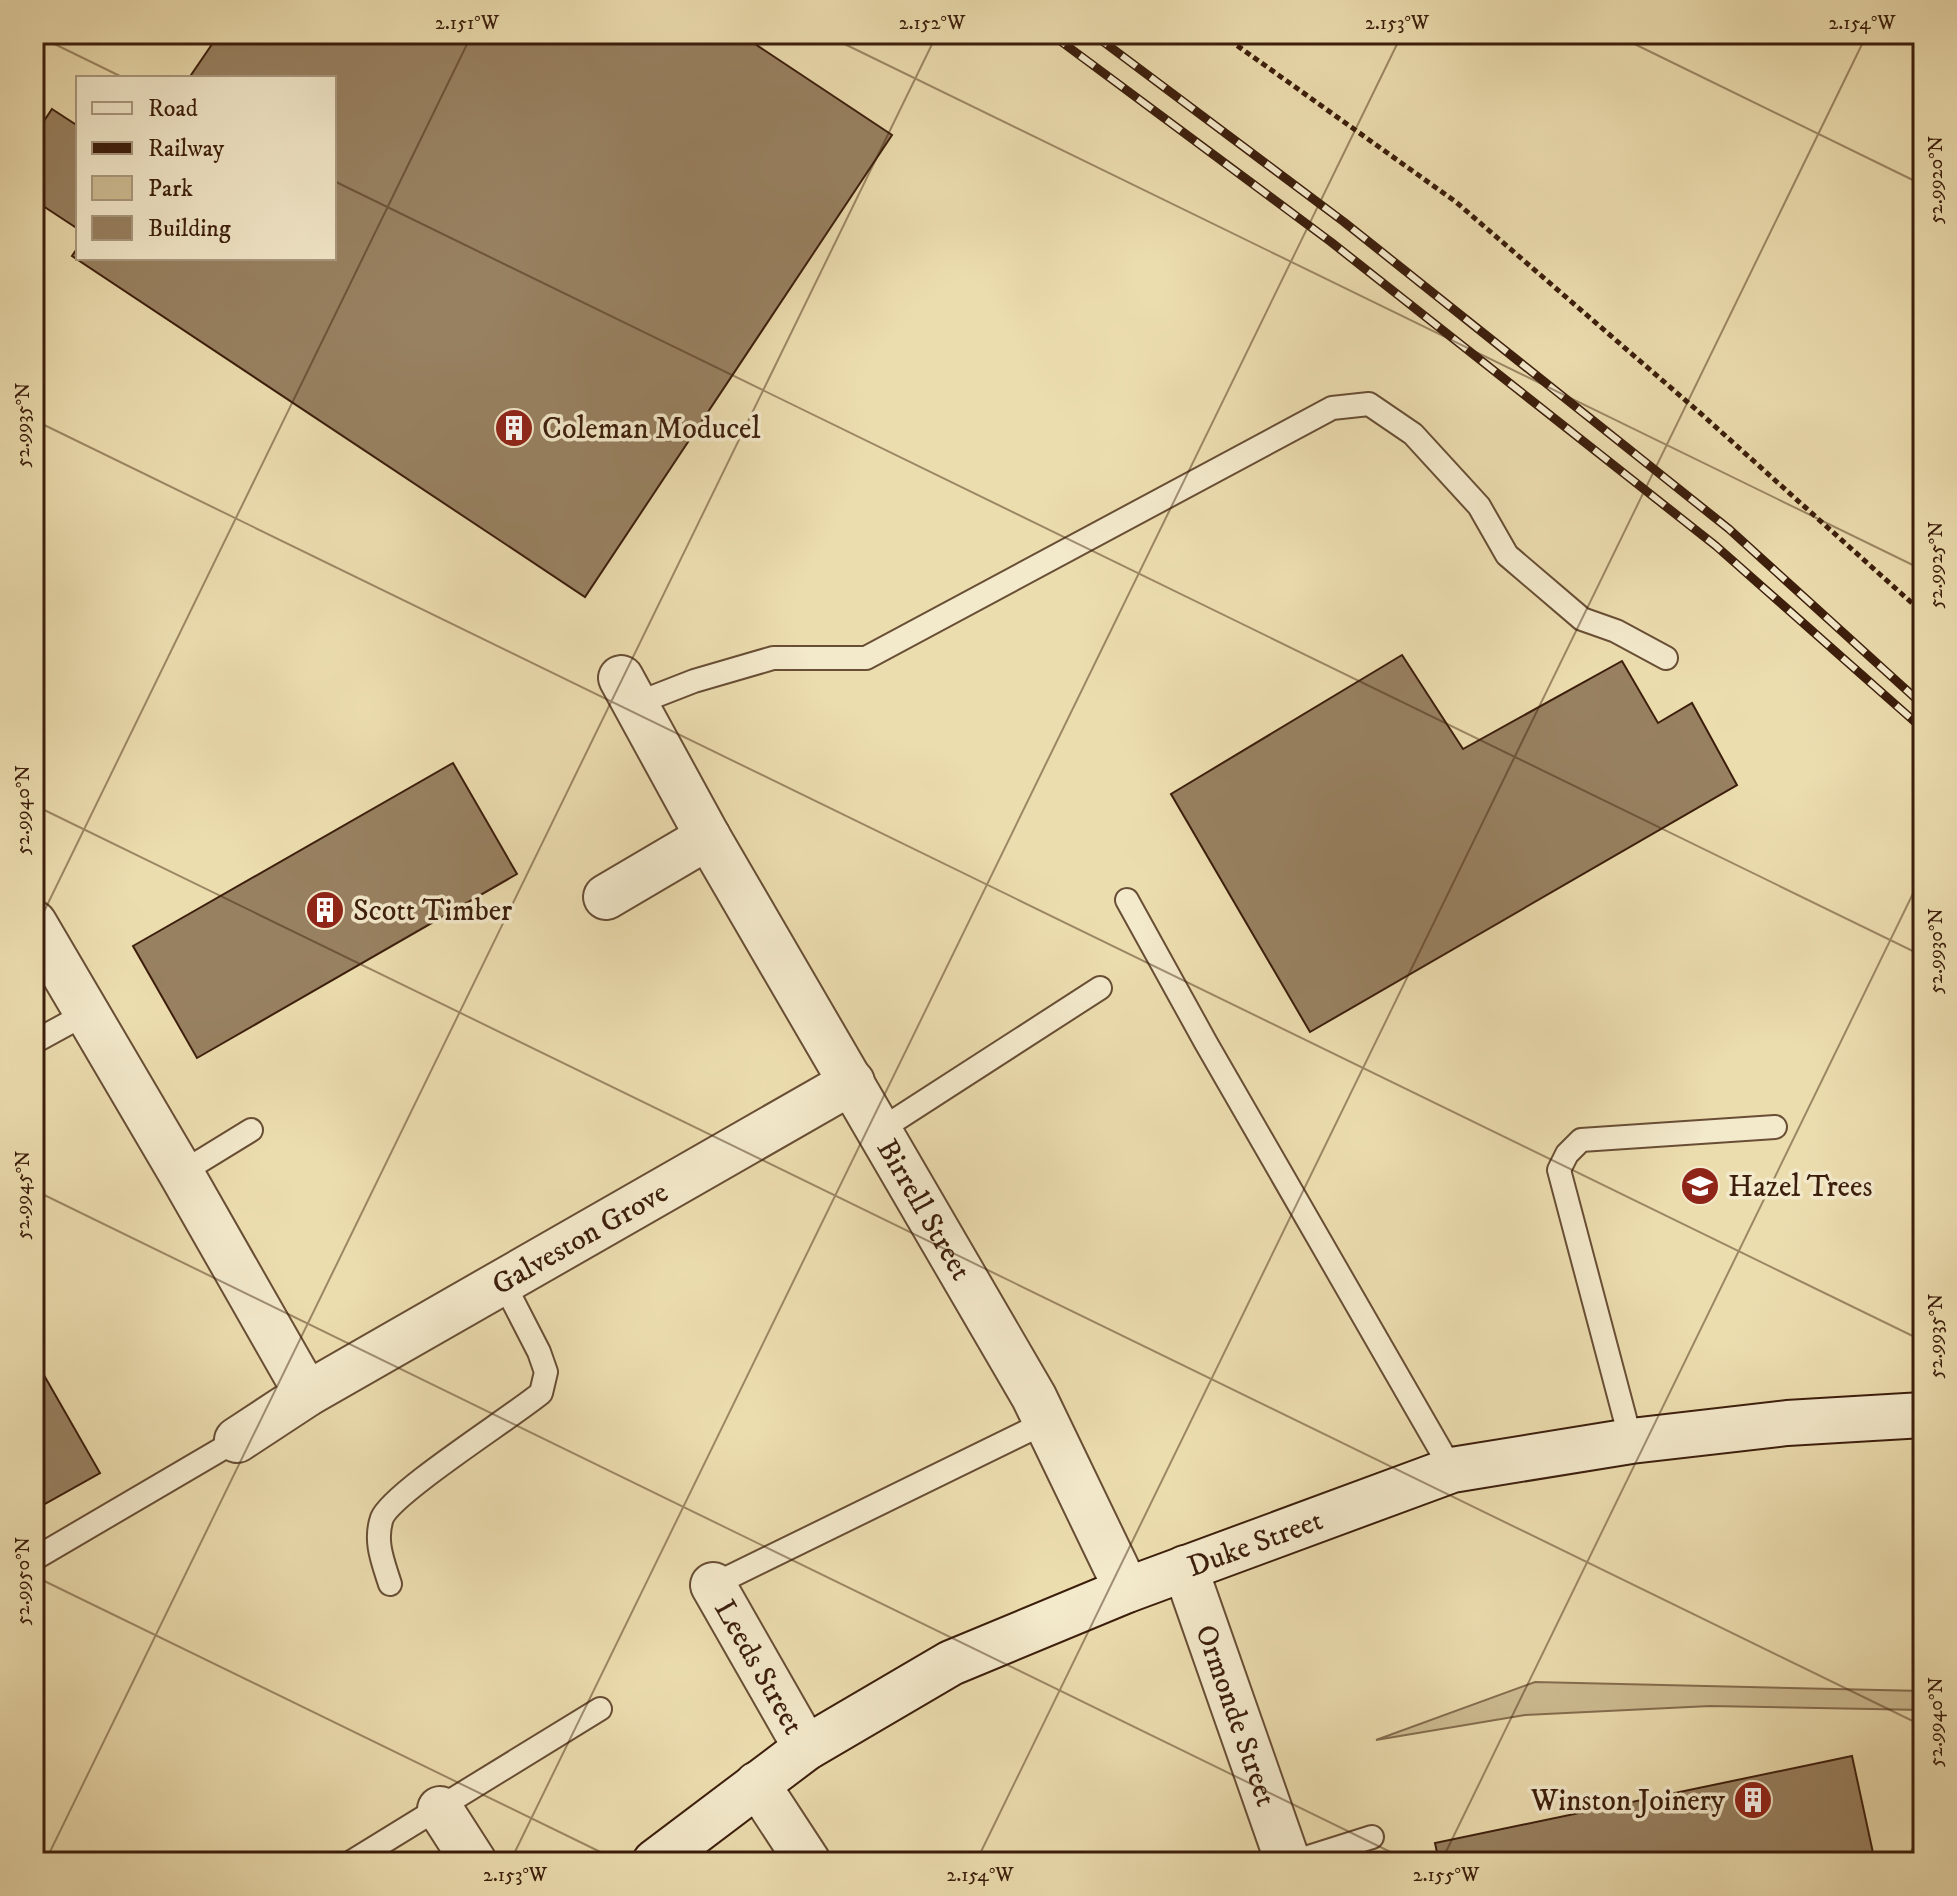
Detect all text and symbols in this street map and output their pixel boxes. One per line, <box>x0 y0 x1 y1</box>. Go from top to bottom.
text: 2.151°W <box>435 11 500 36</box>
text: 2.152°W <box>899 11 966 36</box>
text: 2.153°W <box>1365 11 1430 36</box>
text: 2.154°W <box>1828 11 1896 36</box>
legend <box>76 76 336 260</box>
text: Road <box>148 94 198 124</box>
text: Railway <box>148 134 225 164</box>
text: 52.9920°N <box>1924 136 1949 224</box>
text: Park <box>148 174 193 204</box>
text: Building <box>148 214 231 244</box>
text: 52.9935°N <box>11 383 36 467</box>
building icon: Coleman Moducel <box>493 407 535 449</box>
place label: Coleman Moducel <box>542 411 761 448</box>
text: 52.9925°N <box>1924 521 1949 609</box>
text: 52.9940°N <box>11 765 36 855</box>
building icon: Scott Timber <box>304 889 346 931</box>
place label: Scott Timber <box>353 893 512 930</box>
text: 52.9930°N <box>1924 908 1949 994</box>
street label: Birrell Street <box>868 1133 979 1287</box>
text: 52.9945°N <box>11 1151 36 1239</box>
school or university icon: Hazel Trees <box>1679 1165 1721 1207</box>
place label: Hazel Trees <box>1728 1169 1872 1206</box>
street label: Galveston Grove <box>486 1174 675 1304</box>
text: 52.9935°N <box>1924 1294 1949 1378</box>
street label: Duke Street <box>1183 1502 1328 1586</box>
text: 52.9950°N <box>11 1537 36 1625</box>
street label: Leeds Street <box>705 1594 811 1741</box>
street label: Ormonde Street <box>1186 1620 1284 1811</box>
text: 52.9940°N <box>1924 1677 1949 1767</box>
building icon: Winston Joinery <box>1732 1779 1774 1821</box>
place label: Winston Joinery <box>1530 1783 1726 1820</box>
text: 2.153°W <box>483 1863 548 1888</box>
text: 2.154°W <box>946 1863 1014 1888</box>
text: 2.155°W <box>1413 1863 1480 1888</box>

